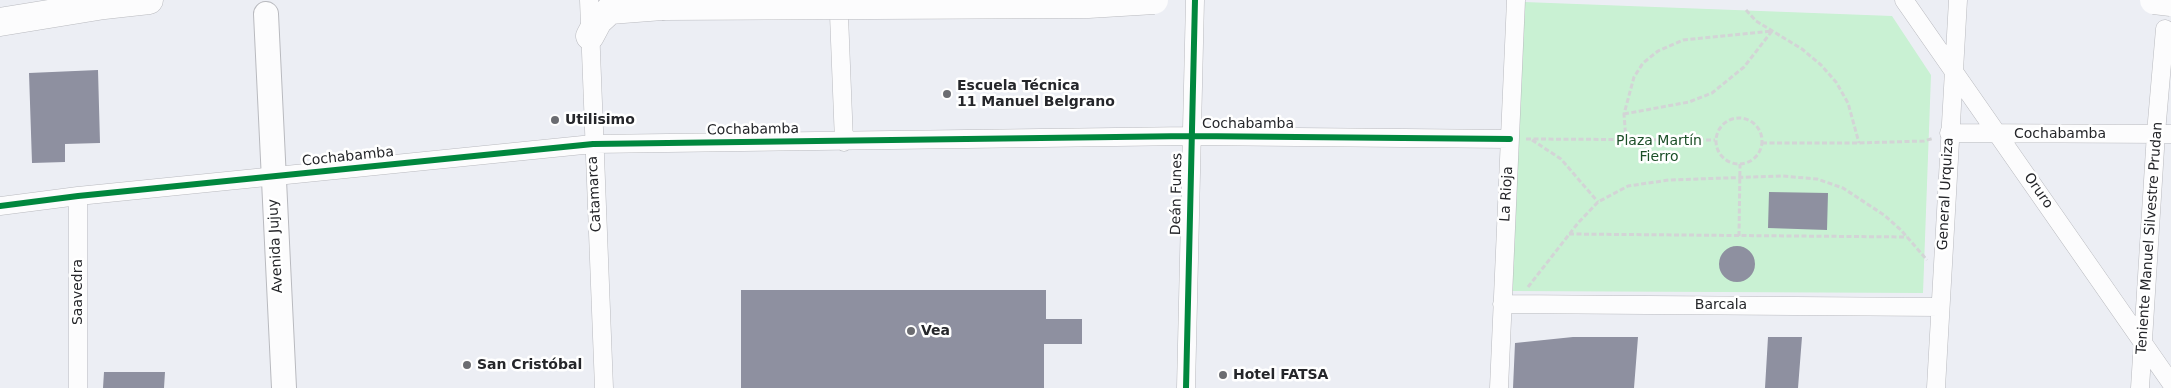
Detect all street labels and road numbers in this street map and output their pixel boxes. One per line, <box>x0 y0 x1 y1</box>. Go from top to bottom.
street label: Cochabamba <box>1202 116 1294 132</box>
street label: Cochabamba <box>707 121 799 139</box>
street label: Teniente Manuel Silvestre Prudan <box>2133 121 2167 355</box>
street label: Cochabamba <box>2014 126 2106 142</box>
street label: General Urquiza <box>1935 137 1957 251</box>
street label: Cochabamba <box>301 144 395 170</box>
street label: Deán Funes <box>1168 153 1186 235</box>
street label: Catamarca <box>585 155 605 233</box>
street label: La Rioja <box>1497 166 1517 222</box>
street label: Oruro <box>2020 170 2056 212</box>
street label: Avenida Jujuy <box>265 198 287 294</box>
street label: Saavedra <box>70 259 86 325</box>
street label: Barcala <box>1695 297 1747 313</box>

